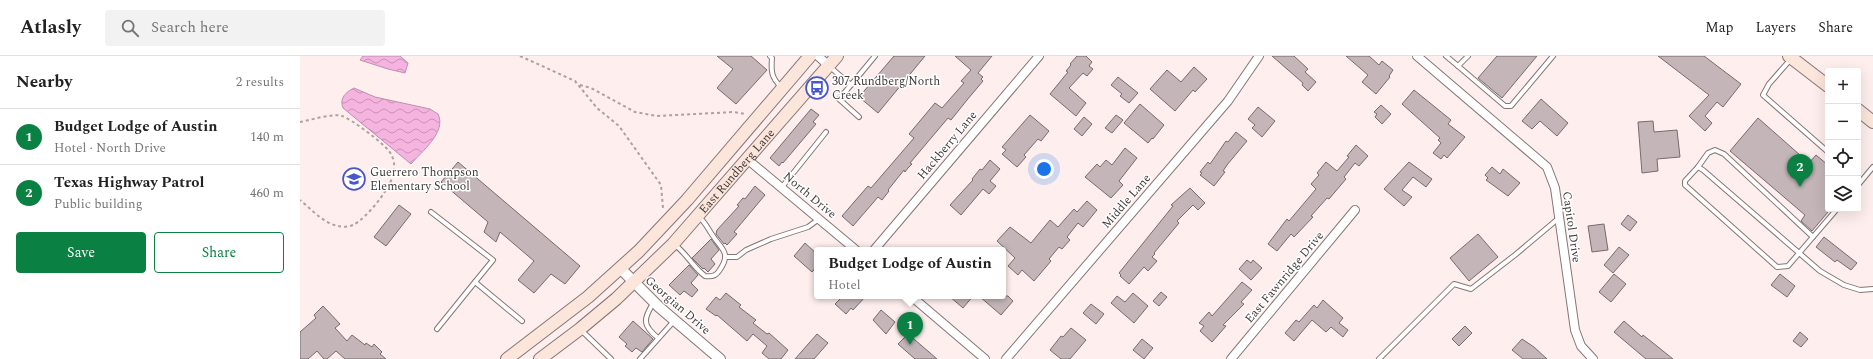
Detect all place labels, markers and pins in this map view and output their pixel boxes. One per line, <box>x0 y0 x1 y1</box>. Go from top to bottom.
place label: 307 Rundberg/North Creek <box>832 72 940 105</box>
bus stop icon: 307 Rundberg/North Creek <box>804 75 830 101</box>
pin: 2 <box>1787 154 1813 187</box>
place label: Guerrero Thompson Elementary School <box>370 163 479 196</box>
school or university icon: Guerrero Thompson Elementary School <box>341 166 367 192</box>
pin: 1 <box>897 312 923 345</box>

